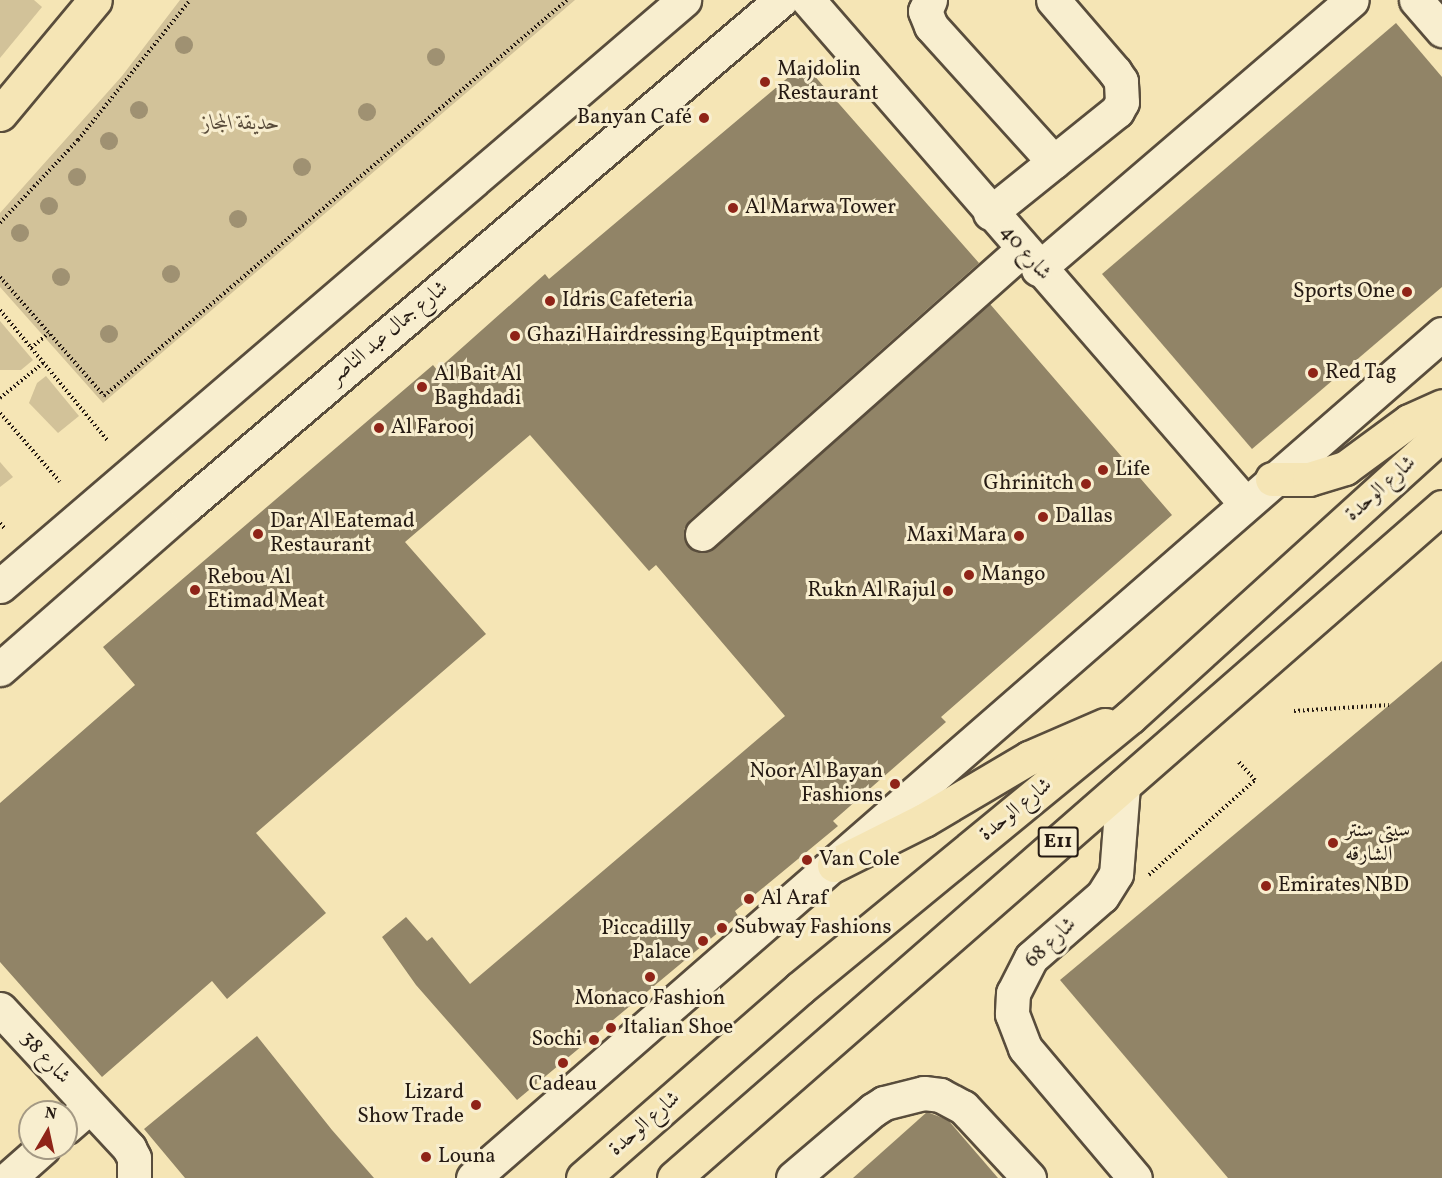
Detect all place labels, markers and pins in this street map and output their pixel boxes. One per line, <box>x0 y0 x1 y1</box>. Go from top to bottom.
place label: Majdolin Restaurant <box>777 57 879 107</box>
marker: Majdolin Restaurant <box>758 75 772 89</box>
place label: Banyan Café <box>577 105 692 131</box>
marker: Banyan Café <box>697 111 711 125</box>
place label: Al Marwa Tower <box>745 195 897 221</box>
marker: Al Marwa Tower <box>726 201 740 215</box>
place label: Sports One <box>1293 279 1395 305</box>
marker: Sports One <box>1400 285 1414 299</box>
place label: Idris Cafeteria <box>562 288 694 314</box>
marker: Idris Cafeteria <box>543 294 557 308</box>
place label: Ghazi Hairdressing Equiptment <box>527 323 820 349</box>
marker: Ghazi Hairdressing Equiptment <box>508 329 522 343</box>
place label: Red Tag <box>1325 360 1397 386</box>
place label: Al Bait Al Baghdadi <box>434 362 522 412</box>
marker: Red Tag <box>1306 366 1320 380</box>
marker: Al Bait Al Baghdadi <box>415 380 429 394</box>
place label: Al Farooj <box>391 415 475 441</box>
marker: Al Farooj <box>372 421 386 435</box>
place label: Life <box>1115 457 1150 483</box>
marker: Life <box>1096 463 1110 477</box>
place label: Ghrinitch <box>984 471 1074 497</box>
marker: Ghrinitch <box>1079 477 1093 491</box>
place label: Dallas <box>1055 504 1113 530</box>
place label: Dar Al Eatemad Restaurant <box>270 509 415 559</box>
marker: Dallas <box>1036 510 1050 524</box>
place label: Maxi Mara <box>906 523 1007 549</box>
marker: Dar Al Eatemad Restaurant <box>251 527 265 541</box>
marker: Maxi Mara <box>1012 529 1026 543</box>
place label: Mango <box>981 562 1045 588</box>
place label: Rebou Al Etimad Meat <box>207 565 325 615</box>
marker: Mango <box>962 568 976 582</box>
place label: Rukn Al Rajul <box>807 578 936 604</box>
marker: Rebou Al Etimad Meat <box>188 583 202 597</box>
marker: Rukn Al Rajul <box>941 584 955 598</box>
place label: Noor Al Bayan Fashions <box>750 759 883 809</box>
marker: Noor Al Bayan Fashions <box>888 777 902 791</box>
place label: سيتي سنتر الشارقه <box>1345 818 1410 868</box>
marker: سيتي سنتر الشارقه <box>1326 836 1340 850</box>
place label: Van Cole <box>819 847 900 873</box>
marker: Van Cole <box>800 853 814 867</box>
place label: Emirates NBD <box>1278 873 1409 899</box>
marker: Emirates NBD <box>1259 879 1273 893</box>
place label: Al Araf <box>761 886 827 912</box>
marker: Al Araf <box>742 892 756 906</box>
place label: Subway Fashions <box>734 915 892 941</box>
place label: Piccadilly Palace <box>601 916 691 966</box>
marker: Subway Fashions <box>715 921 729 935</box>
marker: Piccadilly Palace <box>696 934 710 948</box>
marker: Monaco Fashion <box>643 970 657 984</box>
place label: Monaco Fashion <box>575 986 725 1012</box>
place label: Italian Shoe <box>623 1015 733 1041</box>
marker: Italian Shoe <box>604 1021 618 1035</box>
place label: Sochi <box>532 1027 582 1053</box>
marker: Sochi <box>587 1033 601 1047</box>
marker: Cadeau <box>556 1056 570 1070</box>
place label: Cadeau <box>529 1072 597 1098</box>
place label: Lizard Show Trade <box>356 1080 464 1130</box>
marker: Lizard Show Trade <box>469 1098 483 1112</box>
place label: Louna <box>438 1144 496 1170</box>
marker: Louna <box>419 1150 433 1164</box>

